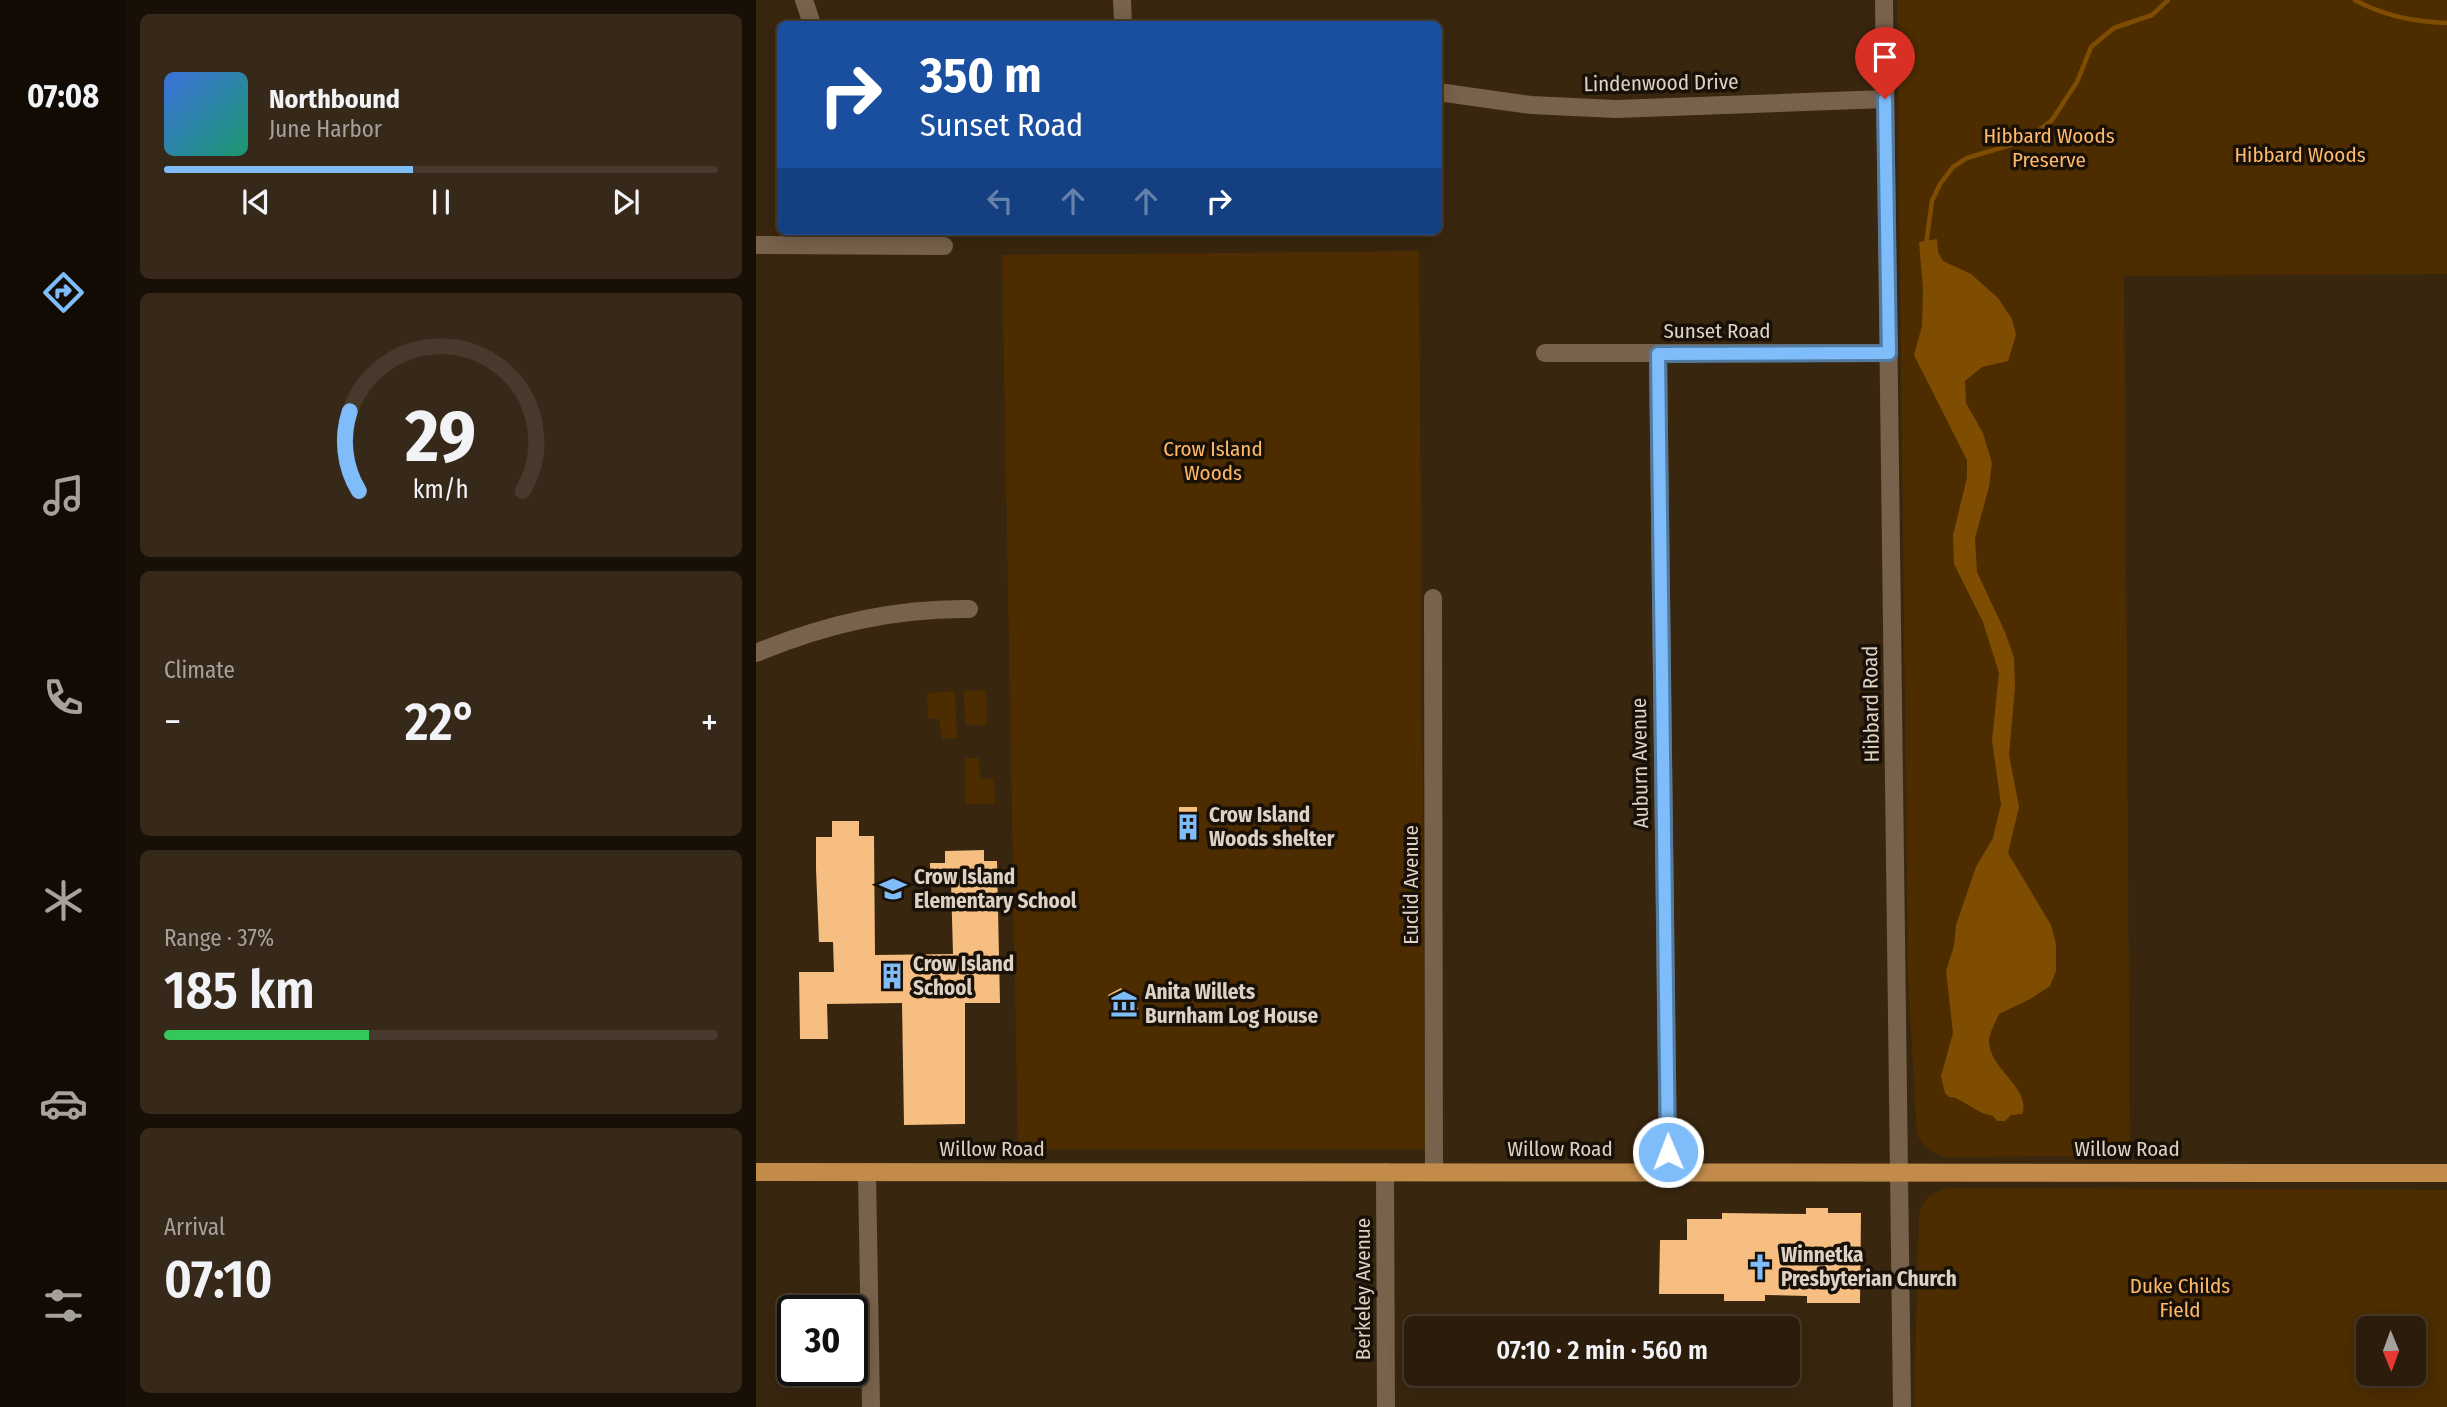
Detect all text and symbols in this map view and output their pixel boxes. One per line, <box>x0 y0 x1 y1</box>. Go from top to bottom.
pin <box>1855 27 1915 99</box>
icon: arrive <box>1866 38 1904 76</box>
text: 350 m <box>920 46 1042 105</box>
icon: right <box>805 49 896 140</box>
street label: Lindenwood Drive <box>1583 69 1739 97</box>
text: 07:08 <box>27 77 99 115</box>
text: Northbound <box>269 84 400 115</box>
text: Sunset Road <box>920 106 1083 144</box>
text: June Harbor <box>269 115 382 143</box>
park label: Hibbard Woods Preserve <box>1983 123 2115 173</box>
park label: Hibbard Woods <box>2234 142 2366 168</box>
icon: left <box>981 182 1019 220</box>
icon: ahead <box>1054 182 1092 220</box>
icon: ahead <box>1127 182 1165 220</box>
icon: right <box>1200 182 1238 220</box>
icon: previous <box>237 183 275 221</box>
icon: pause <box>422 183 460 221</box>
icon: next <box>607 183 645 221</box>
icon: directions <box>39 268 88 317</box>
street label: Sunset Road <box>1663 318 1771 344</box>
text: 29 <box>405 393 476 480</box>
park label: Crow Island Woods <box>1163 436 1263 486</box>
icon: music <box>39 471 88 520</box>
text: km/h <box>413 475 469 505</box>
street label: Hibbard Road <box>1857 645 1885 763</box>
text: Climate <box>164 656 235 684</box>
icon: phone <box>39 673 88 722</box>
text: 22° <box>405 691 477 754</box>
street label: Auburn Avenue <box>1626 697 1654 829</box>
text: − <box>164 699 181 745</box>
text: + <box>701 699 718 745</box>
place label: Crow Island Woods shelter <box>1209 802 1335 852</box>
building icon: Crow Island Woods shelter <box>1173 812 1203 842</box>
street label: Euclid Avenue <box>1398 825 1424 945</box>
place label: Crow Island Elementary School <box>914 864 1077 914</box>
school or university icon: Crow Island Elementary School <box>878 874 908 904</box>
icon: climate <box>39 876 88 925</box>
text: Range · 37% <box>164 924 274 952</box>
place label: Crow Island School <box>913 951 1014 1001</box>
text: 185 km <box>164 959 315 1022</box>
building icon: Crow Island School <box>877 961 907 991</box>
place label: Anita Willets Burnham Log House <box>1144 979 1318 1029</box>
museum icon: Anita Willets Burnham Log House <box>1109 989 1139 1019</box>
icon: car <box>39 1079 88 1128</box>
position arrow <box>1631 1115 1705 1189</box>
street label: Willow Road <box>939 1136 1045 1162</box>
street label: Willow Road <box>1507 1136 1613 1162</box>
street label: Willow Road <box>2074 1136 2180 1162</box>
text: Arrival <box>164 1213 225 1241</box>
street label: Berkeley Avenue <box>1350 1218 1376 1360</box>
place label: Winnetka Presbyterian Church <box>1781 1242 1957 1292</box>
text: 07:10 <box>164 1248 273 1311</box>
church icon: Winnetka Presbyterian Church <box>1745 1252 1775 1282</box>
park label: Duke Childs Field <box>2130 1273 2230 1323</box>
icon: filters <box>39 1281 88 1330</box>
speed limit sign: 30 <box>777 1295 868 1386</box>
north arrow <box>2356 1316 2426 1386</box>
map controls <box>2356 1316 2426 1386</box>
text: 07:10 · 2 min · 560 m <box>1496 1335 1708 1366</box>

